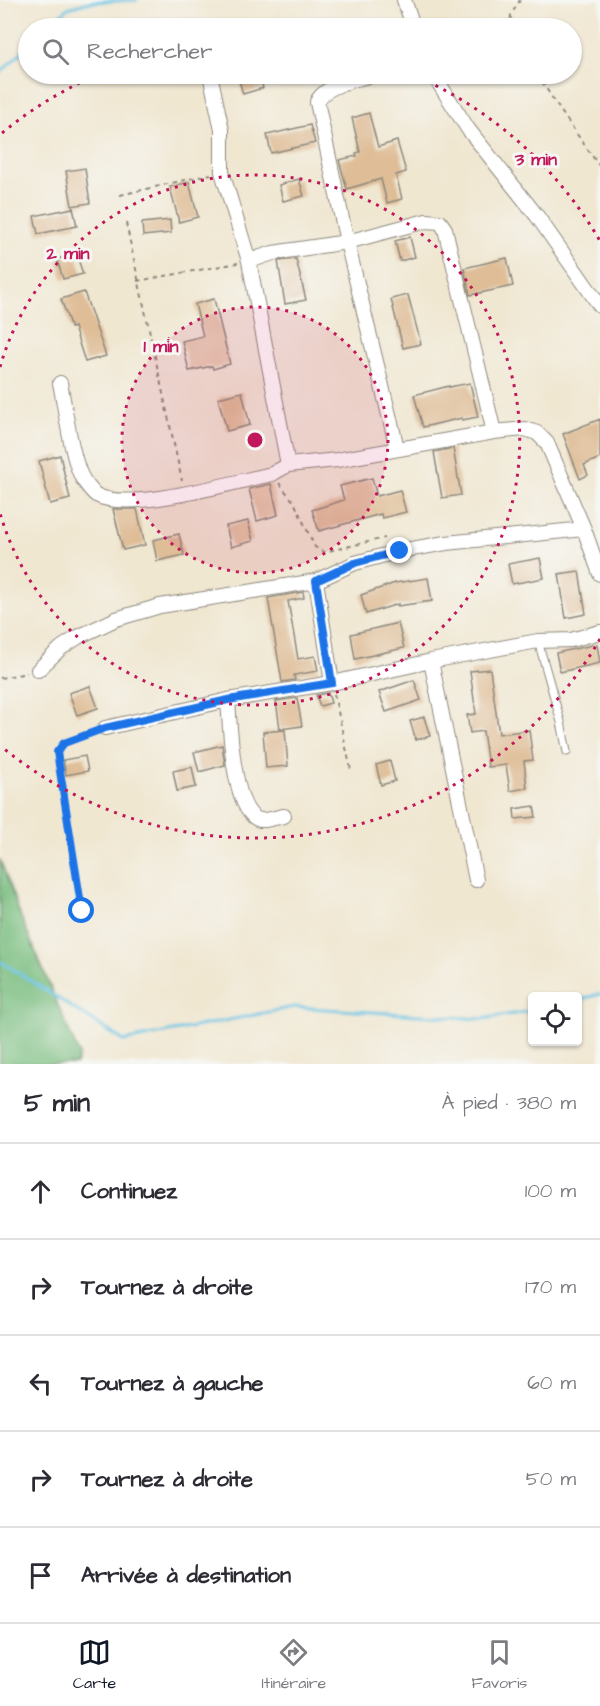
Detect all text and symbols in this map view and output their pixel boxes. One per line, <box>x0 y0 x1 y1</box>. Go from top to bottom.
search box <box>18 18 582 84</box>
icon: search <box>39 35 72 68</box>
text: Rechercher <box>87 36 212 67</box>
text: 3 min <box>514 147 557 172</box>
text: 2 min <box>45 241 90 266</box>
text: 1 min <box>143 334 179 359</box>
centre of rings <box>245 430 265 450</box>
route end <box>386 537 412 563</box>
route start <box>68 897 94 923</box>
map controls <box>528 992 582 1046</box>
button: locate <box>528 992 582 1046</box>
text: 5 min <box>24 1085 90 1121</box>
text: À pied · 380 m <box>442 1089 576 1117</box>
icon: ahead <box>24 1175 57 1208</box>
text: Continuez <box>81 1176 177 1207</box>
text: 100 m <box>525 1177 576 1205</box>
icon: right <box>24 1271 57 1304</box>
text: Tournez à droite <box>81 1272 253 1303</box>
text: 170 m <box>525 1273 576 1301</box>
icon: left <box>24 1367 57 1400</box>
text: Tournez à gauche <box>81 1368 263 1399</box>
text: 60 m <box>527 1369 576 1397</box>
icon: right <box>24 1463 57 1496</box>
text: Tournez à droite <box>81 1464 253 1495</box>
text: 50 m <box>526 1465 576 1493</box>
icon: arrive <box>24 1559 57 1592</box>
text: Arrivée à destination <box>81 1560 291 1591</box>
tab: Carte <box>73 1636 116 1694</box>
tab: Itinéraire <box>261 1636 326 1694</box>
tab: Favoris <box>472 1636 527 1694</box>

